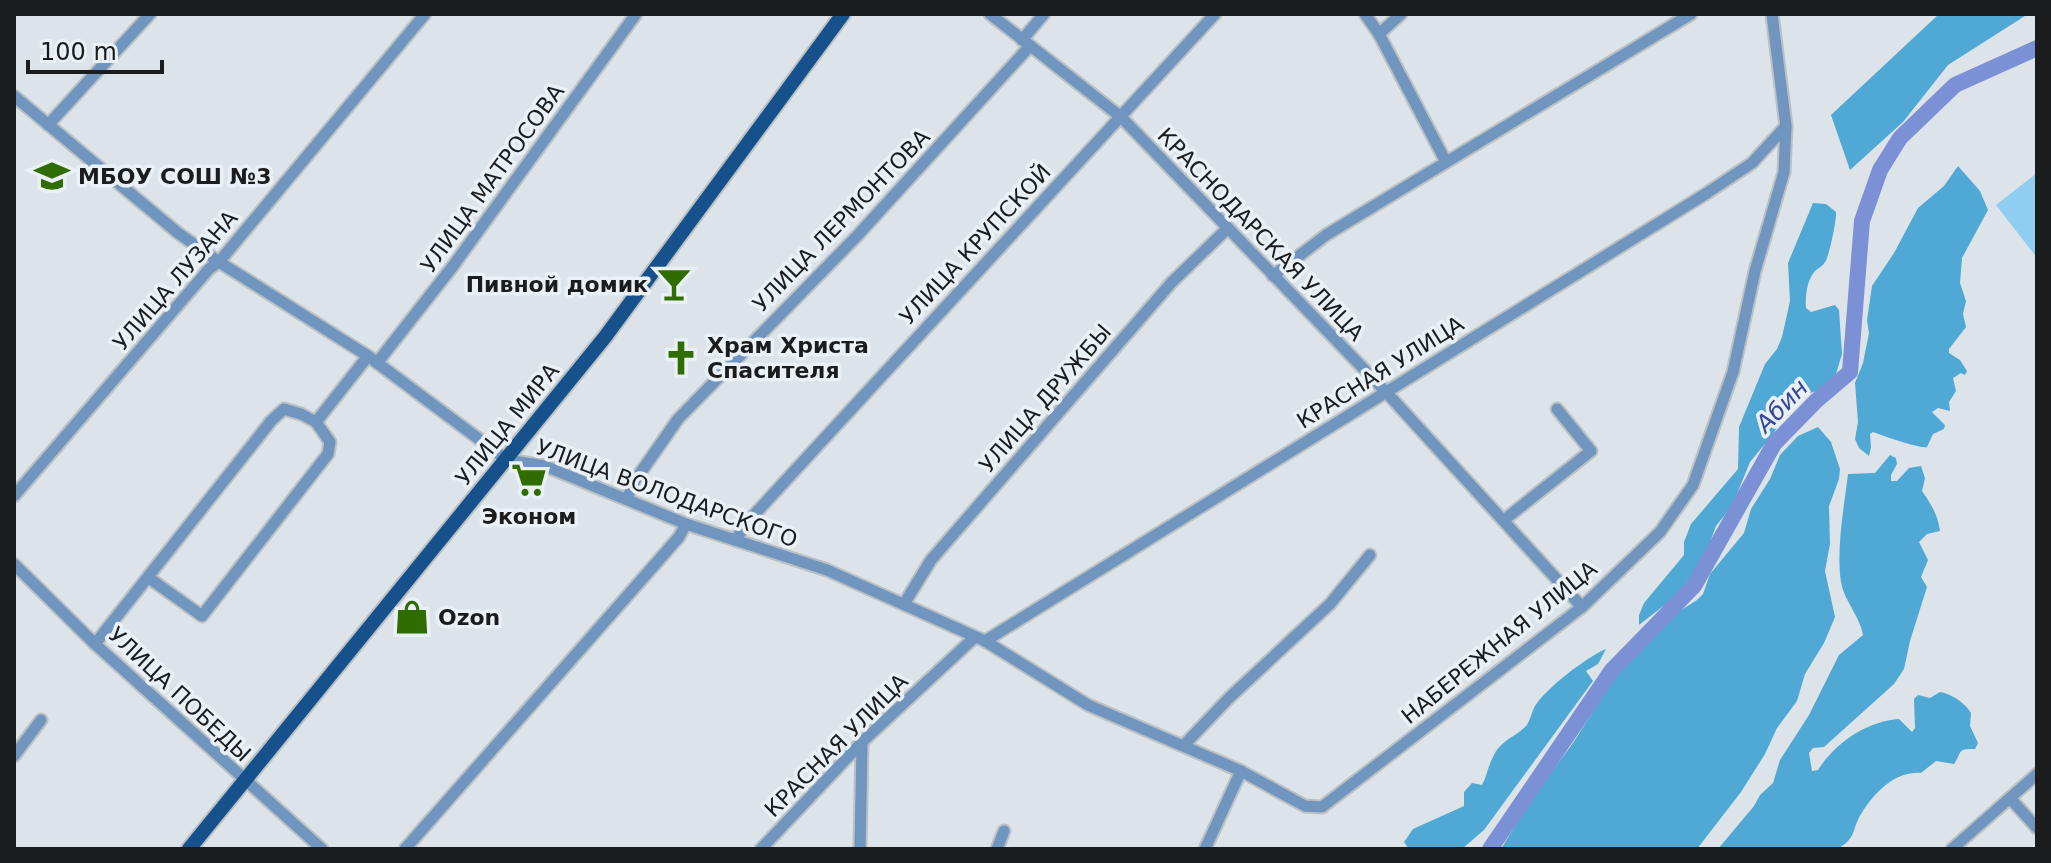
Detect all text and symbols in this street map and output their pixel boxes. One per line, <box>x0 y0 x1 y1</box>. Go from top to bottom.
scale bar <box>28 24 162 74</box>
text: 100 m <box>40 38 117 66</box>
street label: УЛИЦА МАТРОСОВА <box>416 79 569 277</box>
street label: КРАСНОДАРСКАЯ УЛИЦА <box>1152 123 1369 346</box>
street label: УЛИЦА ЛЕРМОНТОВА <box>748 124 935 316</box>
school or university icon: МБОУ СОШ №3 <box>33 157 71 195</box>
street label: УЛИЦА КРУПСКОЙ <box>895 159 1056 329</box>
place label: МБОУ СОШ №3 <box>78 164 271 189</box>
street label: УЛИЦА ЛУЗАНА <box>108 206 243 355</box>
bar icon: Пивной домик <box>655 265 693 303</box>
place label: Пивной домик <box>466 272 648 297</box>
street label: КРАСНАЯ УЛИЦА <box>1292 311 1468 434</box>
street label: УЛИЦА ДРУЖБЫ <box>974 319 1116 477</box>
place label: Храм Христа Спасителя <box>707 333 869 383</box>
church icon: Храм Христа Спасителя <box>662 339 700 377</box>
street label: УЛИЦА МИРА <box>451 358 564 490</box>
water label: Абин <box>1749 374 1814 440</box>
street label: УЛИЦА ВОЛОДАРСКОГО <box>533 434 801 552</box>
supermarket icon: Эконом <box>510 461 548 499</box>
place label: Эконом <box>482 504 576 529</box>
street label: НАБЕРЕЖНАЯ УЛИЦА <box>1397 556 1602 729</box>
shop icon: Ozon <box>393 598 431 636</box>
place label: Ozon <box>438 605 500 630</box>
street label: УЛИЦА ПОБЕДЫ <box>103 622 256 767</box>
street label: КРАСНАЯ УЛИЦА <box>760 669 913 822</box>

